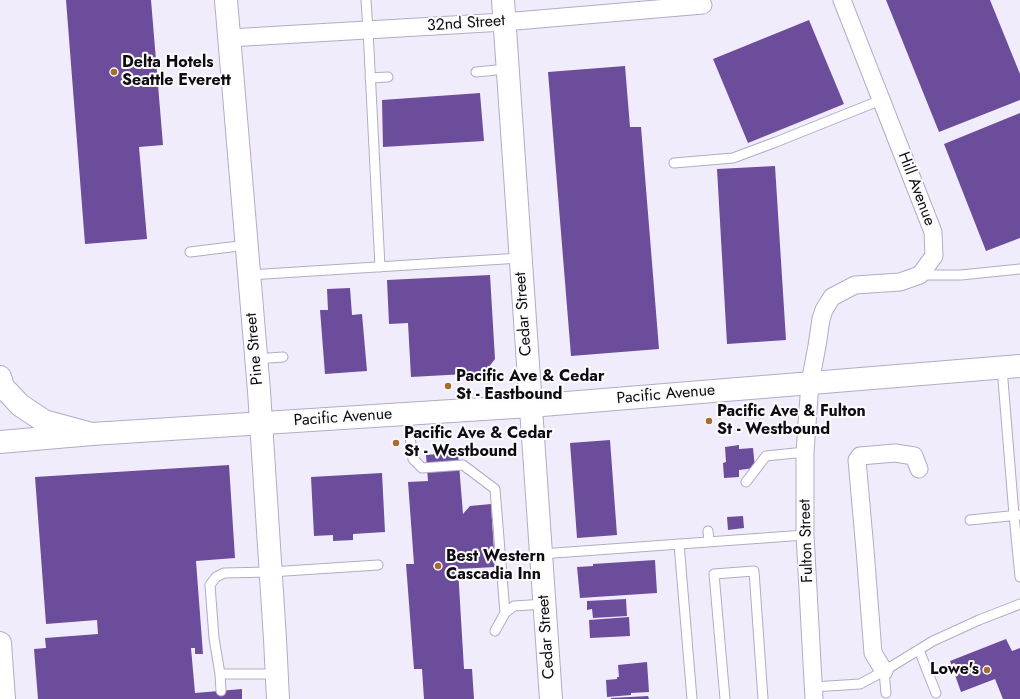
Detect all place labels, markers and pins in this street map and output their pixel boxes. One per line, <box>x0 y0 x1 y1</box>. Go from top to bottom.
place label: Delta Hotels Seattle Everett <box>122 53 231 91</box>
marker: Delta Hotels Seattle Everett <box>109 67 119 77</box>
place label: Pacific Ave & Cedar St - Eastbound <box>456 367 604 405</box>
marker: Pacific Ave & Cedar St - Eastbound <box>443 381 453 391</box>
place label: Pacific Ave & Fulton St - Westbound <box>717 402 866 440</box>
marker: Pacific Ave & Fulton St - Westbound <box>704 416 714 426</box>
place label: Pacific Ave & Cedar St - Westbound <box>404 424 552 462</box>
marker: Pacific Ave & Cedar St - Westbound <box>391 438 401 448</box>
place label: Best Western Cascadia Inn <box>446 547 545 585</box>
marker: Best Western Cascadia Inn <box>433 561 443 571</box>
place label: Lowe's <box>930 660 979 680</box>
marker: Lowe's <box>982 665 992 675</box>

